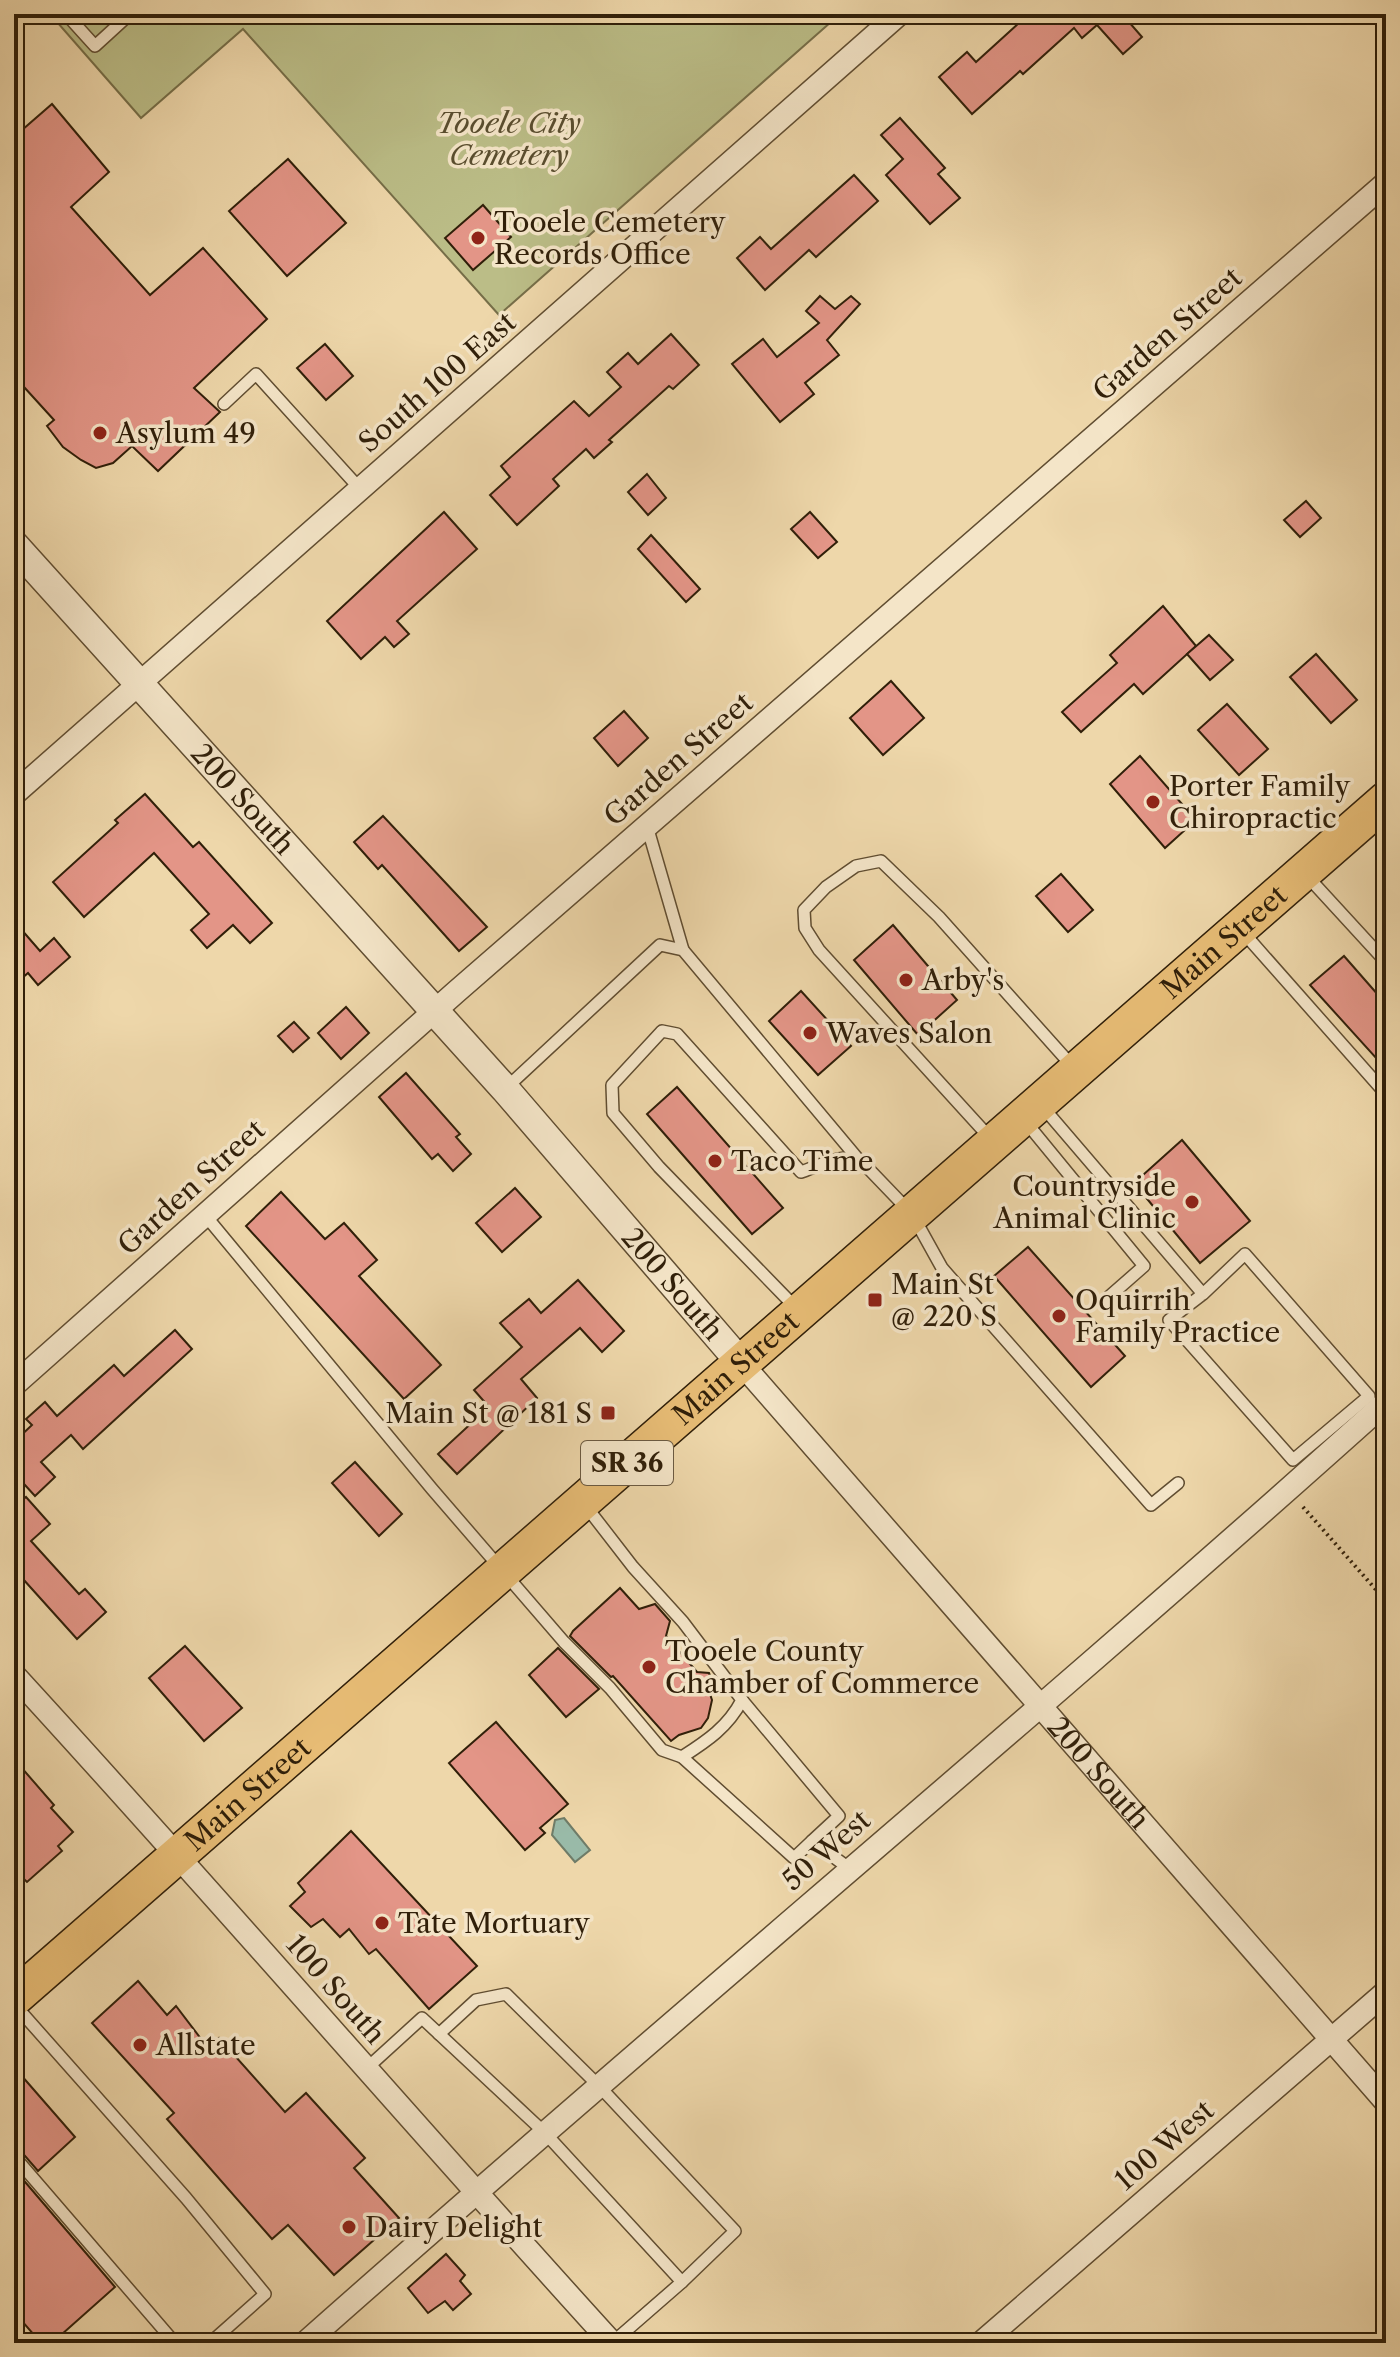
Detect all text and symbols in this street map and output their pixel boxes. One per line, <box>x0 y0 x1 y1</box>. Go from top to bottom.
park label: Tooele City Cemetery <box>437 106 581 172</box>
place label: Tooele Cemetery Records Office <box>494 205 726 271</box>
marker: Tooele Cemetery Records Office <box>469 229 487 247</box>
street label: Garden Street <box>1086 260 1248 408</box>
street label: South 100 East <box>352 305 522 459</box>
place label: Asylum 49 <box>115 416 256 450</box>
marker: Asylum 49 <box>91 424 109 442</box>
street label: Garden Street <box>597 685 759 833</box>
street label: 200 South <box>184 736 302 861</box>
place label: Porter Family Chiropractic <box>1169 769 1351 835</box>
marker: Porter Family Chiropractic <box>1144 793 1162 811</box>
street label: Main Street <box>1154 878 1294 1006</box>
place label: Arby's <box>921 963 1004 997</box>
marker: Arby's <box>897 971 915 989</box>
place label: Waves Salon <box>825 1016 992 1050</box>
marker: Waves Salon <box>801 1024 819 1042</box>
street label: Garden Street <box>111 1112 271 1262</box>
place label: Taco Time <box>731 1144 874 1178</box>
marker: Taco Time <box>706 1152 724 1170</box>
place label: Countryside Animal Clinic <box>992 1169 1176 1235</box>
marker: Countryside Animal Clinic <box>1183 1193 1201 1211</box>
street label: 200 South <box>615 1221 731 1347</box>
place label: Main St @ 220 S <box>891 1267 997 1333</box>
place label: Oquirrih Family Practice <box>1075 1283 1280 1349</box>
marker: Main St @ 220 S <box>866 1291 884 1309</box>
street label: Main Street <box>666 1304 806 1432</box>
marker: Oquirrih Family Practice <box>1050 1307 1068 1325</box>
place label: Main St @ 181 S <box>385 1396 592 1430</box>
marker: Main St @ 181 S <box>599 1404 617 1422</box>
road number: SR 36 <box>581 1441 673 1485</box>
place label: Tooele County Chamber of Commerce <box>665 1634 979 1700</box>
marker: Tooele County Chamber of Commerce <box>640 1658 658 1676</box>
street label: 200 South <box>1041 1710 1157 1836</box>
street label: Main Street <box>178 1730 317 1858</box>
street label: 50 West <box>775 1803 877 1897</box>
place label: Tate Mortuary <box>398 1906 590 1940</box>
marker: Tate Mortuary <box>373 1914 391 1932</box>
street label: 100 South <box>279 1928 393 2050</box>
place label: Allstate <box>155 2028 256 2062</box>
marker: Allstate <box>131 2036 149 2054</box>
street label: 100 West <box>1108 2093 1220 2197</box>
place label: Dairy Delight <box>365 2210 542 2244</box>
marker: Dairy Delight <box>340 2218 358 2236</box>

